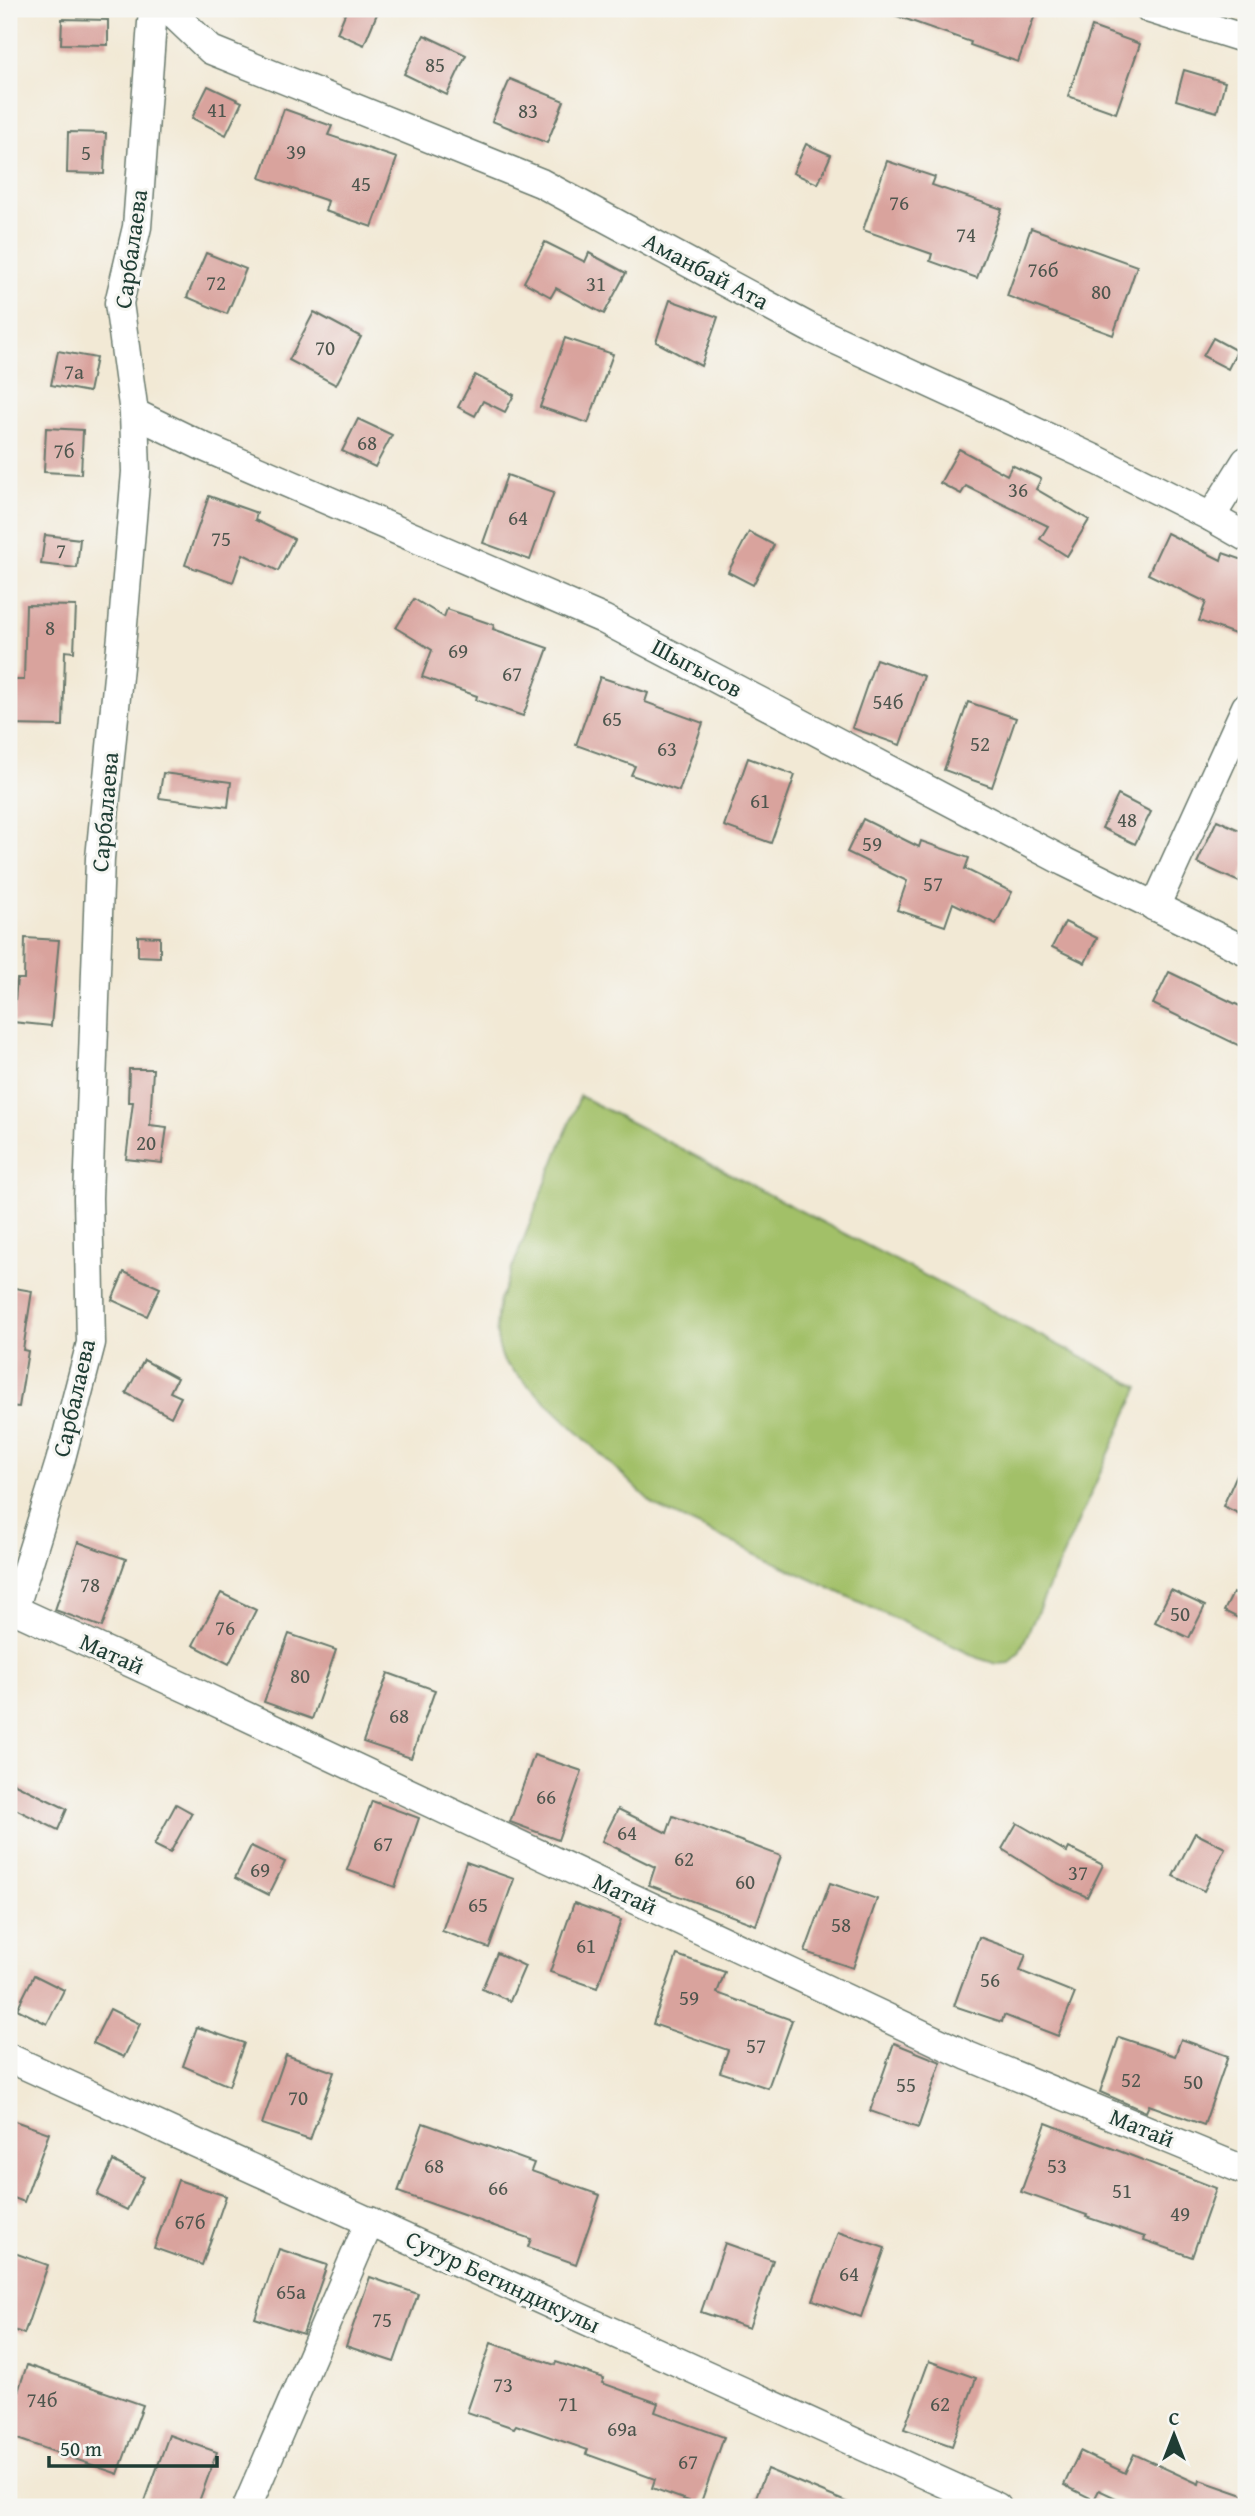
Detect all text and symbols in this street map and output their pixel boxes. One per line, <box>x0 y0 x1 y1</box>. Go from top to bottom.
house number: 85 <box>425 49 445 80</box>
house number: 41 <box>207 94 227 125</box>
house number: 83 <box>518 95 538 126</box>
house number: 39 <box>286 136 306 167</box>
house number: 5 <box>81 137 91 168</box>
house number: 45 <box>351 168 371 199</box>
street label: Сарбалаева <box>105 186 156 311</box>
house number: 76 <box>889 187 909 218</box>
house number: 74 <box>956 219 976 250</box>
street label: Аманбай Ата <box>637 223 776 319</box>
house number: 76б <box>1028 254 1058 285</box>
house number: 72 <box>206 267 226 298</box>
house number: 31 <box>586 268 606 299</box>
house number: 80 <box>1091 276 1111 307</box>
house number: 70 <box>315 332 335 363</box>
house number: 7а <box>64 356 84 387</box>
house number: 68 <box>357 427 377 458</box>
house number: 7б <box>54 435 74 466</box>
house number: 36 <box>1008 474 1028 505</box>
house number: 64 <box>508 502 528 533</box>
house number: 75 <box>211 523 231 554</box>
house number: 7 <box>56 535 66 566</box>
house number: 8 <box>45 612 55 643</box>
street label: Шыгысов <box>646 629 749 706</box>
house number: 69 <box>448 635 468 666</box>
house number: 67 <box>502 658 522 689</box>
house number: 54б <box>873 686 903 717</box>
house number: 65 <box>602 703 622 734</box>
house number: 52 <box>970 728 990 759</box>
house number: 63 <box>657 733 677 764</box>
street label: Сарбалаева <box>82 750 127 873</box>
house number: 61 <box>750 785 770 816</box>
house number: 48 <box>1117 804 1137 835</box>
house number: 59 <box>862 828 882 859</box>
house number: 57 <box>923 868 943 899</box>
house number: 20 <box>136 1127 156 1158</box>
street label: Сарбалаева <box>43 1335 104 1460</box>
house number: 78 <box>80 1569 100 1600</box>
house number: 50 <box>1170 1598 1190 1629</box>
house number: 76 <box>215 1612 235 1643</box>
street label: Матай <box>74 1624 150 1683</box>
house number: 80 <box>290 1660 310 1691</box>
house number: 68 <box>389 1700 409 1731</box>
house number: 66 <box>536 1781 556 1812</box>
house number: 64 <box>617 1817 637 1848</box>
house number: 67 <box>373 1828 393 1859</box>
house number: 62 <box>674 1843 694 1874</box>
house number: 69 <box>250 1854 270 1885</box>
house number: 37 <box>1068 1857 1088 1888</box>
street label: Матай <box>587 1863 663 1924</box>
house number: 60 <box>735 1866 755 1897</box>
house number: 65 <box>468 1889 488 1920</box>
house number: 58 <box>831 1909 851 1940</box>
house number: 61 <box>576 1930 596 1961</box>
house number: 56 <box>980 1964 1000 1995</box>
house number: 59 <box>679 1982 699 2013</box>
house number: 57 <box>746 2030 766 2061</box>
house number: 52 <box>1121 2064 1141 2095</box>
house number: 50 <box>1183 2066 1203 2097</box>
house number: 55 <box>896 2069 916 2100</box>
house number: 70 <box>288 2082 308 2113</box>
street label: Матай <box>1104 2099 1180 2156</box>
house number: 68 <box>424 2150 444 2181</box>
house number: 53 <box>1047 2150 1067 2181</box>
house number: 66 <box>488 2172 508 2203</box>
house number: 51 <box>1112 2175 1132 2206</box>
house number: 49 <box>1170 2198 1190 2229</box>
house number: 67б <box>175 2206 205 2237</box>
street label: Сугур Бегиндикулы <box>400 2221 606 2342</box>
house number: 64 <box>839 2258 859 2289</box>
house number: 65а <box>276 2276 306 2307</box>
house number: 75 <box>372 2304 392 2335</box>
house number: 73 <box>493 2369 513 2400</box>
house number: 74б <box>27 2384 57 2415</box>
house number: 71 <box>558 2388 578 2419</box>
house number: 62 <box>930 2388 950 2419</box>
north arrow <box>1140 2400 1210 2470</box>
text: С <box>1169 2404 1180 2432</box>
house number: 69а <box>607 2413 637 2444</box>
scale bar <box>49 2425 217 2469</box>
text: 50 m <box>60 2433 102 2464</box>
house number: 67 <box>678 2446 698 2477</box>

